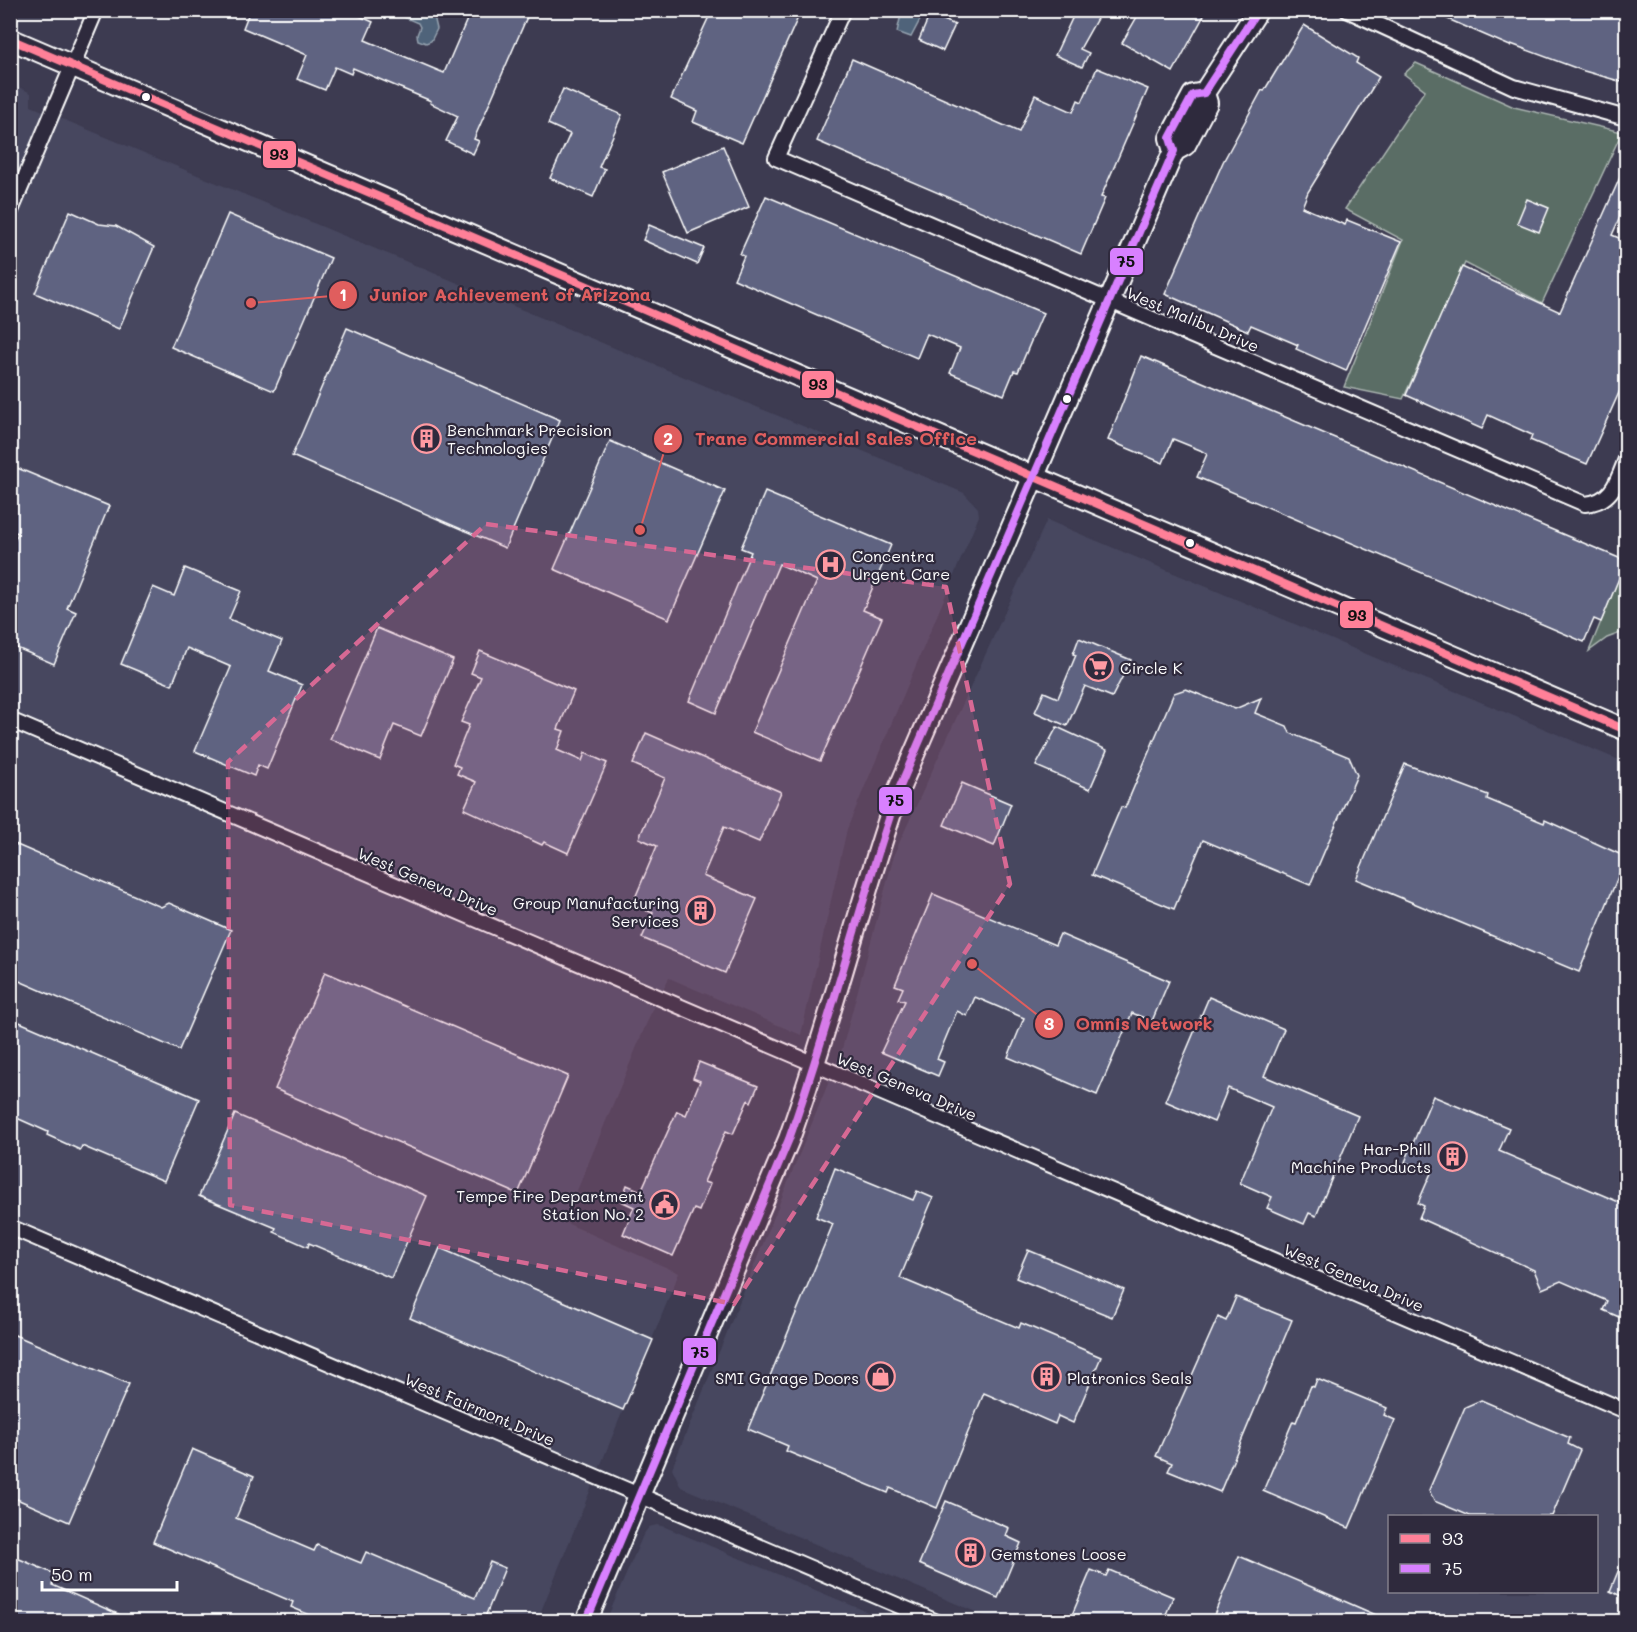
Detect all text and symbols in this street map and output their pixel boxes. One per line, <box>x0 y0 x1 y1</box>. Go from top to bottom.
unlabelled marker <box>140 91 152 103</box>
line badge: 93 <box>262 140 297 169</box>
text: 93 <box>269 143 289 164</box>
line badge: 75 <box>1109 247 1144 276</box>
text: 75 <box>1117 250 1135 271</box>
callout: Junior Achievement of Arizona <box>328 277 663 313</box>
text: 1 <box>339 282 347 306</box>
text: Junior Achievement of Arizona <box>369 282 651 306</box>
street label: West Malibu Drive <box>1124 282 1262 356</box>
line badge: 93 <box>801 370 835 399</box>
text: 93 <box>808 373 828 394</box>
unlabelled marker <box>1061 393 1073 405</box>
place label: Benchmark Precision Technologies <box>447 419 612 458</box>
callout: Trane Commercial Sales Office <box>653 421 989 457</box>
building icon: Benchmark Precision Technologies <box>410 422 442 454</box>
text: 2 <box>663 426 673 450</box>
text: Trane Commercial Sales Office <box>695 426 977 450</box>
unlabelled marker <box>1184 537 1196 549</box>
place label: Concentra Urgent Care <box>852 545 950 584</box>
hospital icon: Concentra Urgent Care <box>815 548 847 580</box>
line badge: 93 <box>1339 600 1374 629</box>
text: 93 <box>1347 604 1367 625</box>
supermarket icon: Circle K <box>1083 651 1115 683</box>
place label: Circle K <box>1120 657 1183 678</box>
line badge: 75 <box>878 786 913 815</box>
text: 75 <box>886 789 904 810</box>
street label: West Geneva Drive <box>355 842 501 920</box>
place label: Group Manufacturing Services <box>513 892 679 931</box>
building icon: Group Manufacturing Services <box>684 895 716 927</box>
callout: Omnis Network <box>1034 1006 1225 1042</box>
text: 3 <box>1044 1011 1055 1035</box>
text: Omnis Network <box>1075 1011 1213 1035</box>
street label: West Geneva Drive <box>834 1047 980 1125</box>
place label: Har-Phill Machine Products <box>1291 1138 1431 1177</box>
building icon: Har-Phill Machine Products <box>1436 1141 1468 1173</box>
place label: Tempe Fire Department Station No. 2 <box>456 1185 644 1224</box>
public building icon: Tempe Fire Department Station No. 2 <box>649 1188 681 1220</box>
street label: West Geneva Drive <box>1281 1238 1427 1316</box>
line badge: 75 <box>682 1337 717 1366</box>
text: 75 <box>691 1341 709 1362</box>
shop icon: SMI Garage Doors <box>864 1361 896 1393</box>
building icon: Platronics Seals <box>1030 1361 1062 1393</box>
place label: SMI Garage Doors <box>715 1367 859 1388</box>
place label: Platronics Seals <box>1067 1367 1192 1388</box>
street label: West Fairmont Drive <box>402 1368 558 1450</box>
legend <box>1388 1515 1598 1593</box>
text: 93 <box>1442 1526 1463 1550</box>
building icon: Gemstones Loose <box>954 1537 986 1569</box>
place label: Gemstones Loose <box>991 1543 1127 1564</box>
scale bar <box>42 1554 177 1592</box>
text: 75 <box>1442 1556 1463 1580</box>
text: 50 m <box>51 1562 93 1586</box>

